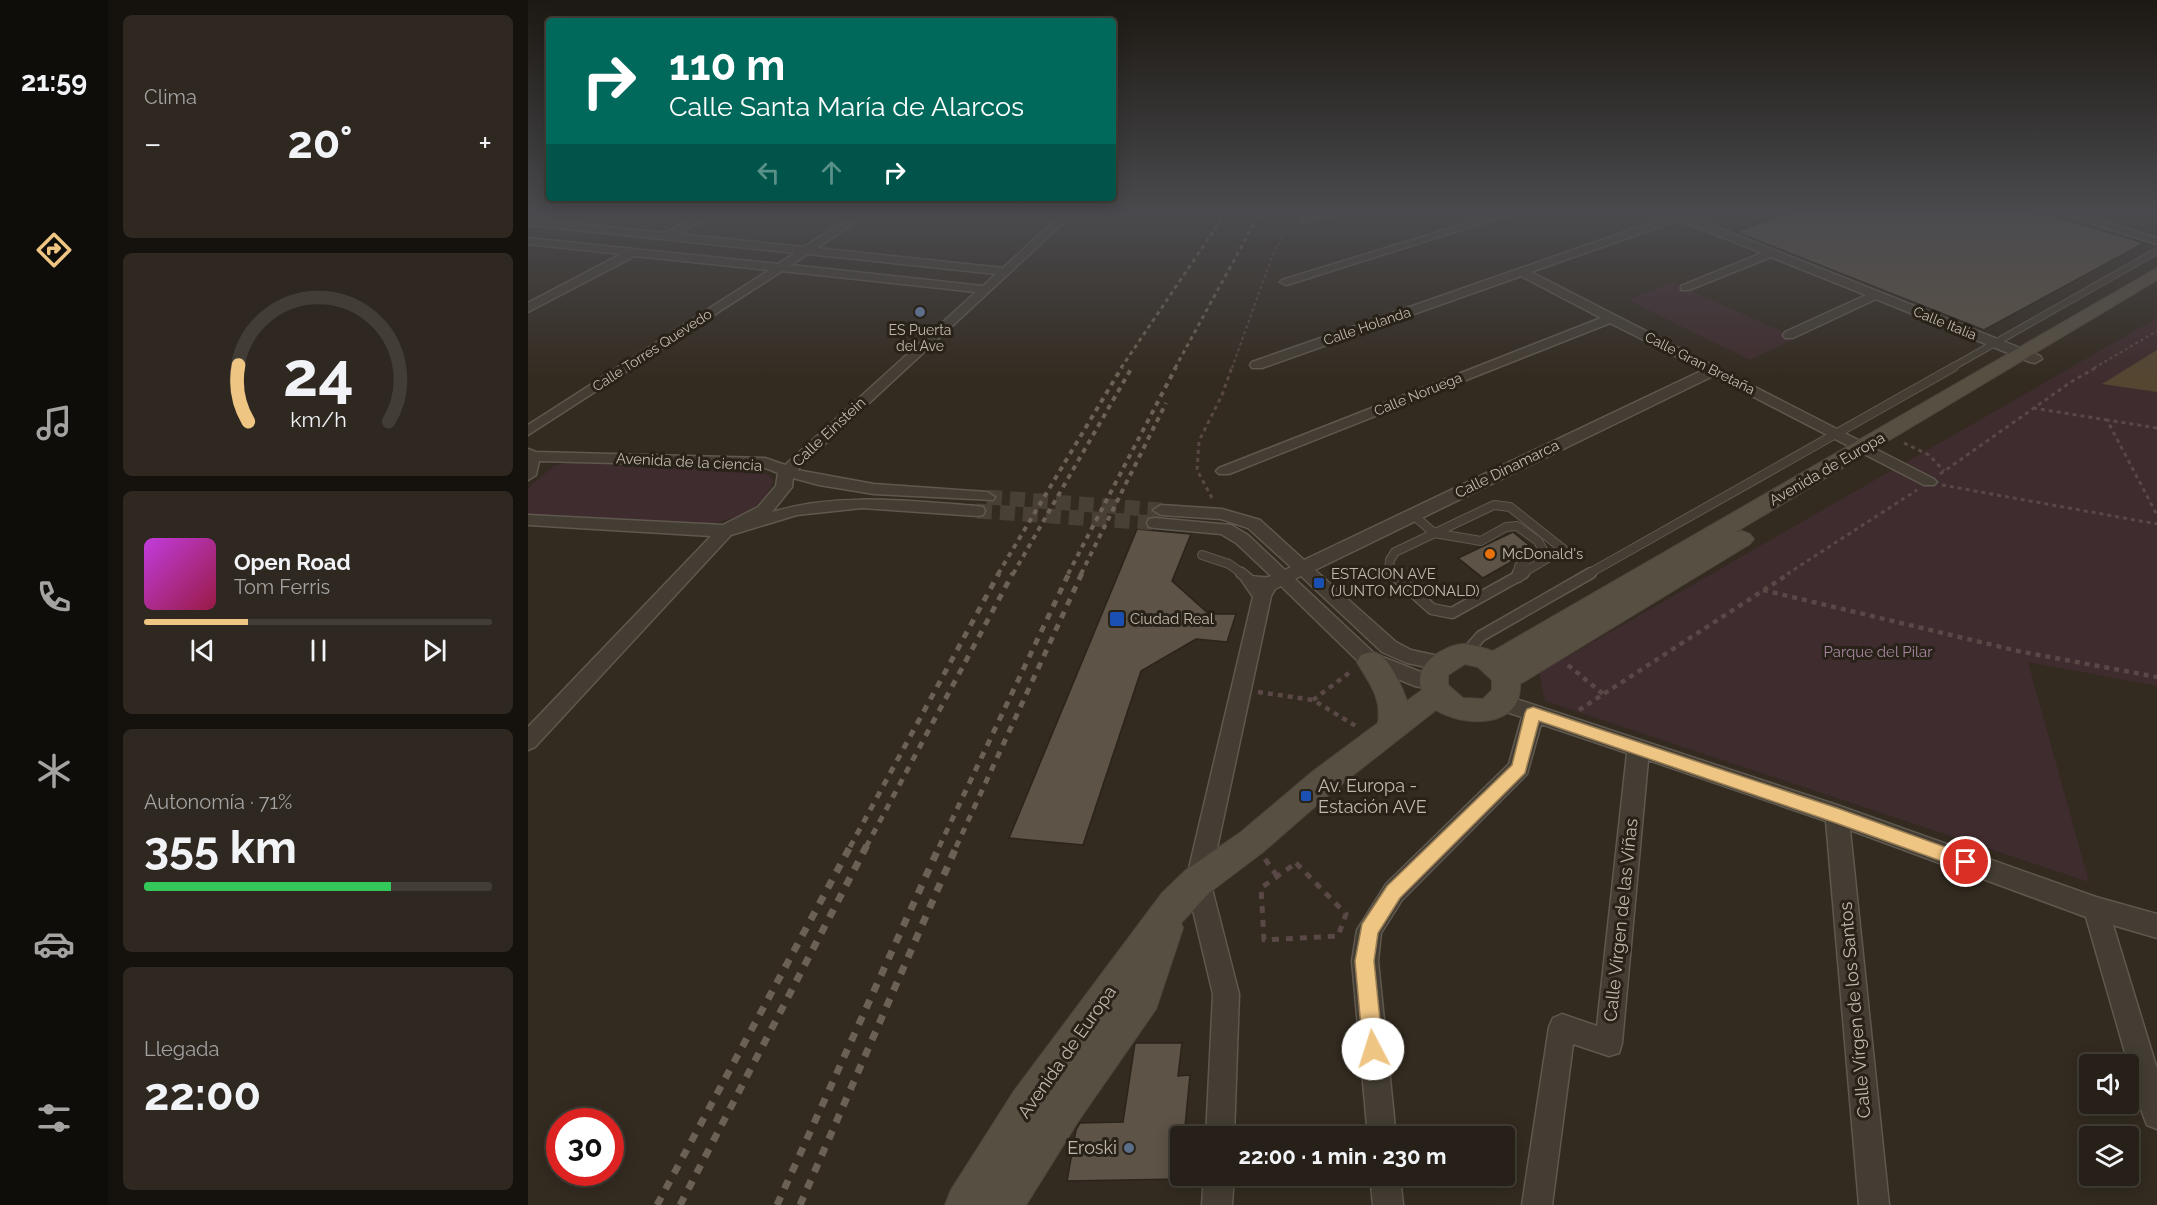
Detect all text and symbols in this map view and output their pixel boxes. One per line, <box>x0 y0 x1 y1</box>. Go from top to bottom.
text: 110 m <box>669 41 785 90</box>
icon: right <box>570 42 648 120</box>
text: 21:59 <box>21 66 87 97</box>
text: Clima <box>144 85 197 109</box>
text: Calle Santa María de Alarcos <box>669 91 1024 122</box>
text: 20° <box>287 116 353 169</box>
text: − <box>144 124 162 163</box>
text: + <box>478 124 492 163</box>
icon: left <box>752 156 785 189</box>
icon: ahead <box>815 156 848 189</box>
icon: right <box>878 156 911 189</box>
icon: directions <box>33 229 75 271</box>
street label: Calle Italia <box>1911 303 1979 343</box>
street label: Calle Holanda <box>1321 304 1413 348</box>
street label: Calle Torres Quevedo <box>589 305 715 395</box>
marker: ES Puerta del Ave <box>913 305 927 319</box>
place label: ES Puerta del Ave <box>888 322 952 354</box>
street label: Calle Gran Bretaña <box>1642 328 1758 398</box>
text: 24 <box>283 337 353 411</box>
street label: Calle Noruega <box>1372 369 1464 419</box>
street label: Calle Einstein <box>789 394 869 470</box>
icon: music <box>33 402 75 444</box>
text: km/h <box>290 407 346 432</box>
street label: Avenida de Europa <box>1766 429 1888 509</box>
street label: Calle Dinamarca <box>1452 436 1562 502</box>
street label: Avenida de la ciencia <box>615 449 763 475</box>
place label: McDonald's <box>1502 545 1583 563</box>
marker: McDonald's <box>1483 547 1497 561</box>
text: Open Road <box>234 549 351 575</box>
place label: ESTACION AVE (JUNTO MCDONALD) <box>1331 565 1479 600</box>
text: Tom Ferris <box>234 575 330 599</box>
icon: phone <box>33 576 75 618</box>
marker: ESTACION AVE (JUNTO MCDONALD) <box>1312 576 1326 590</box>
marker: Ciudad Real <box>1108 610 1126 628</box>
place label: Ciudad Real <box>1130 610 1215 628</box>
icon: previous <box>186 634 219 667</box>
icon: pause <box>302 634 335 667</box>
icon: next <box>418 634 451 667</box>
park label: Parque del Pilar <box>1824 643 1933 661</box>
icon: climate <box>33 750 75 792</box>
place label: Av. Europa - Estación AVE <box>1318 775 1427 817</box>
marker: Av. Europa - Estación AVE <box>1299 789 1313 803</box>
text: Autonomía · 71% <box>144 790 292 814</box>
street label: Calle Vírgen de las Viñas <box>1599 817 1642 1023</box>
text: 355 km <box>144 821 297 874</box>
pin <box>1940 836 1991 887</box>
icon: arrive <box>1949 845 1982 878</box>
street label: Calle Vírgen de los Santos <box>1835 901 1874 1119</box>
icon: car <box>33 923 75 965</box>
street label: Avenida de Europa <box>1013 981 1120 1122</box>
position arrow <box>1341 1017 1405 1081</box>
text: Llegada <box>144 1037 219 1061</box>
map controls <box>2079 1054 2139 1186</box>
button: sound <box>2079 1054 2139 1114</box>
text: 22:00 <box>144 1068 261 1121</box>
icon: filters <box>33 1097 75 1139</box>
speed limit sign: 30 <box>546 1108 624 1186</box>
button: layers <box>2079 1126 2139 1186</box>
place label: Eroski <box>1067 1137 1117 1158</box>
marker: Eroski <box>1122 1141 1136 1155</box>
text: 22:00 · 1 min · 230 m <box>1239 1143 1446 1169</box>

